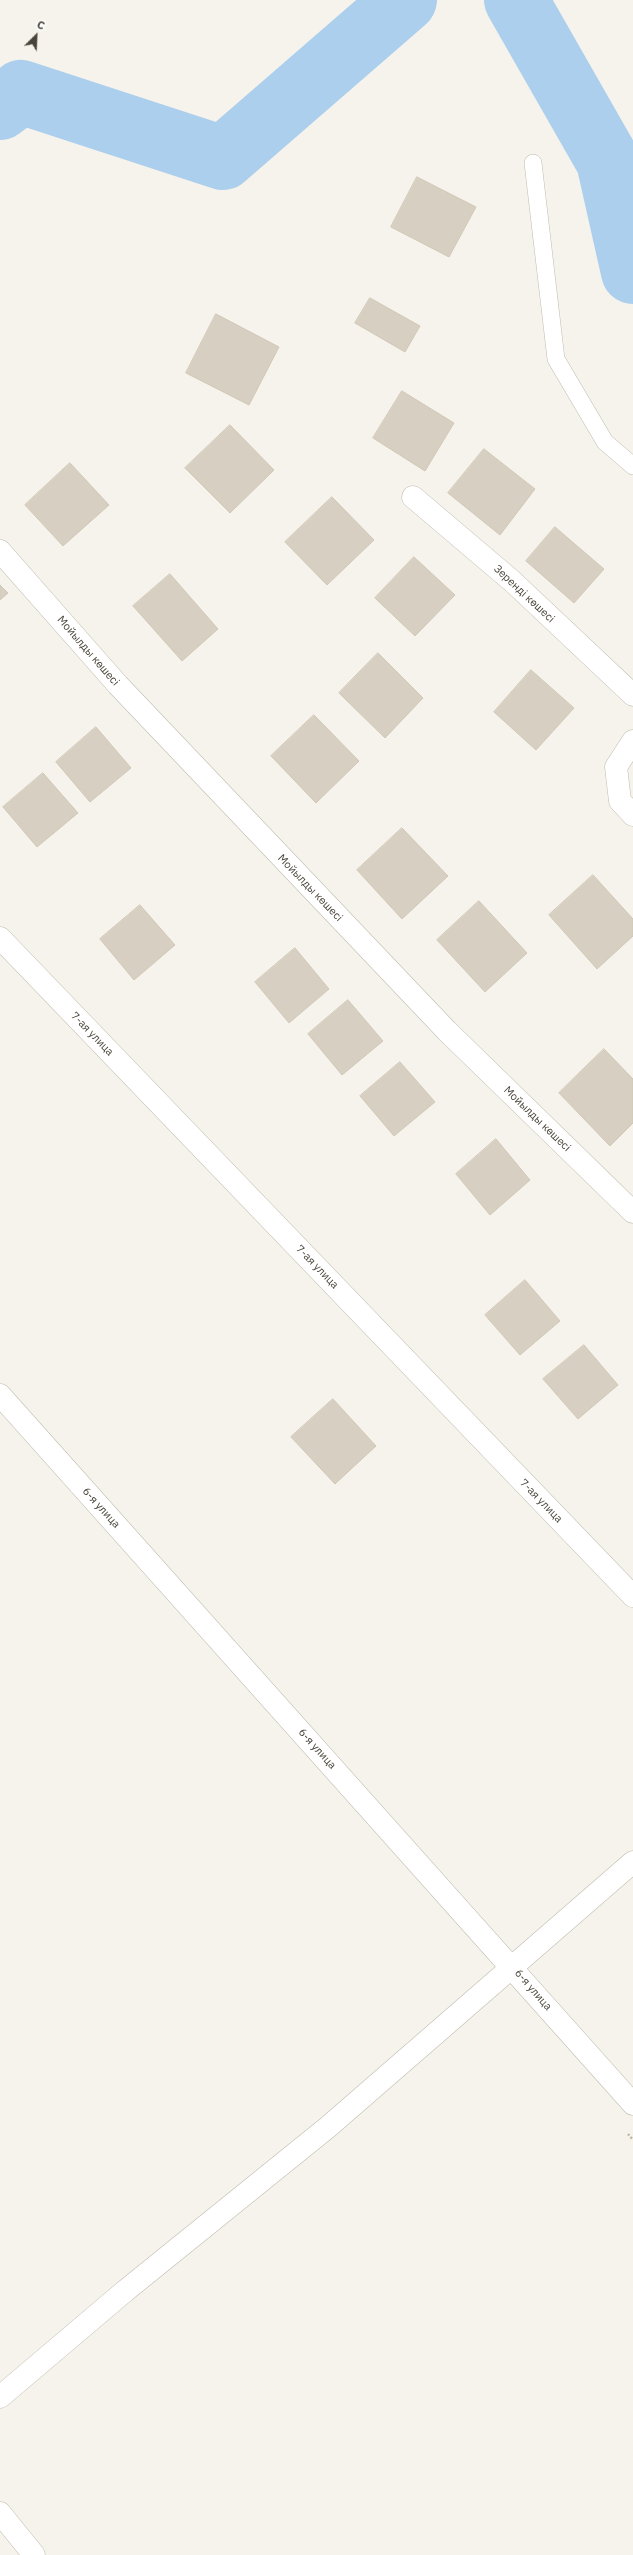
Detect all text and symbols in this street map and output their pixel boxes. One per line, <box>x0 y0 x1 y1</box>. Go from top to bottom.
north arrow <box>16 16 56 56</box>
text: С <box>35 17 47 33</box>
street label: Зеренді көшесі <box>491 562 557 626</box>
street label: Мойылды көшесі <box>54 613 122 689</box>
street label: Мойылды көшесі <box>275 852 345 924</box>
street label: 7-ая улица <box>68 1009 116 1059</box>
street label: Мойылды көшесі <box>501 1084 573 1154</box>
street label: 7-ая улица <box>293 1242 341 1292</box>
street label: 7-ая улица <box>517 1476 565 1526</box>
street label: 6-я улица <box>79 1485 123 1531</box>
street label: 6-я улица <box>295 1726 339 1772</box>
street label: 6-я улица <box>512 1967 554 2013</box>

